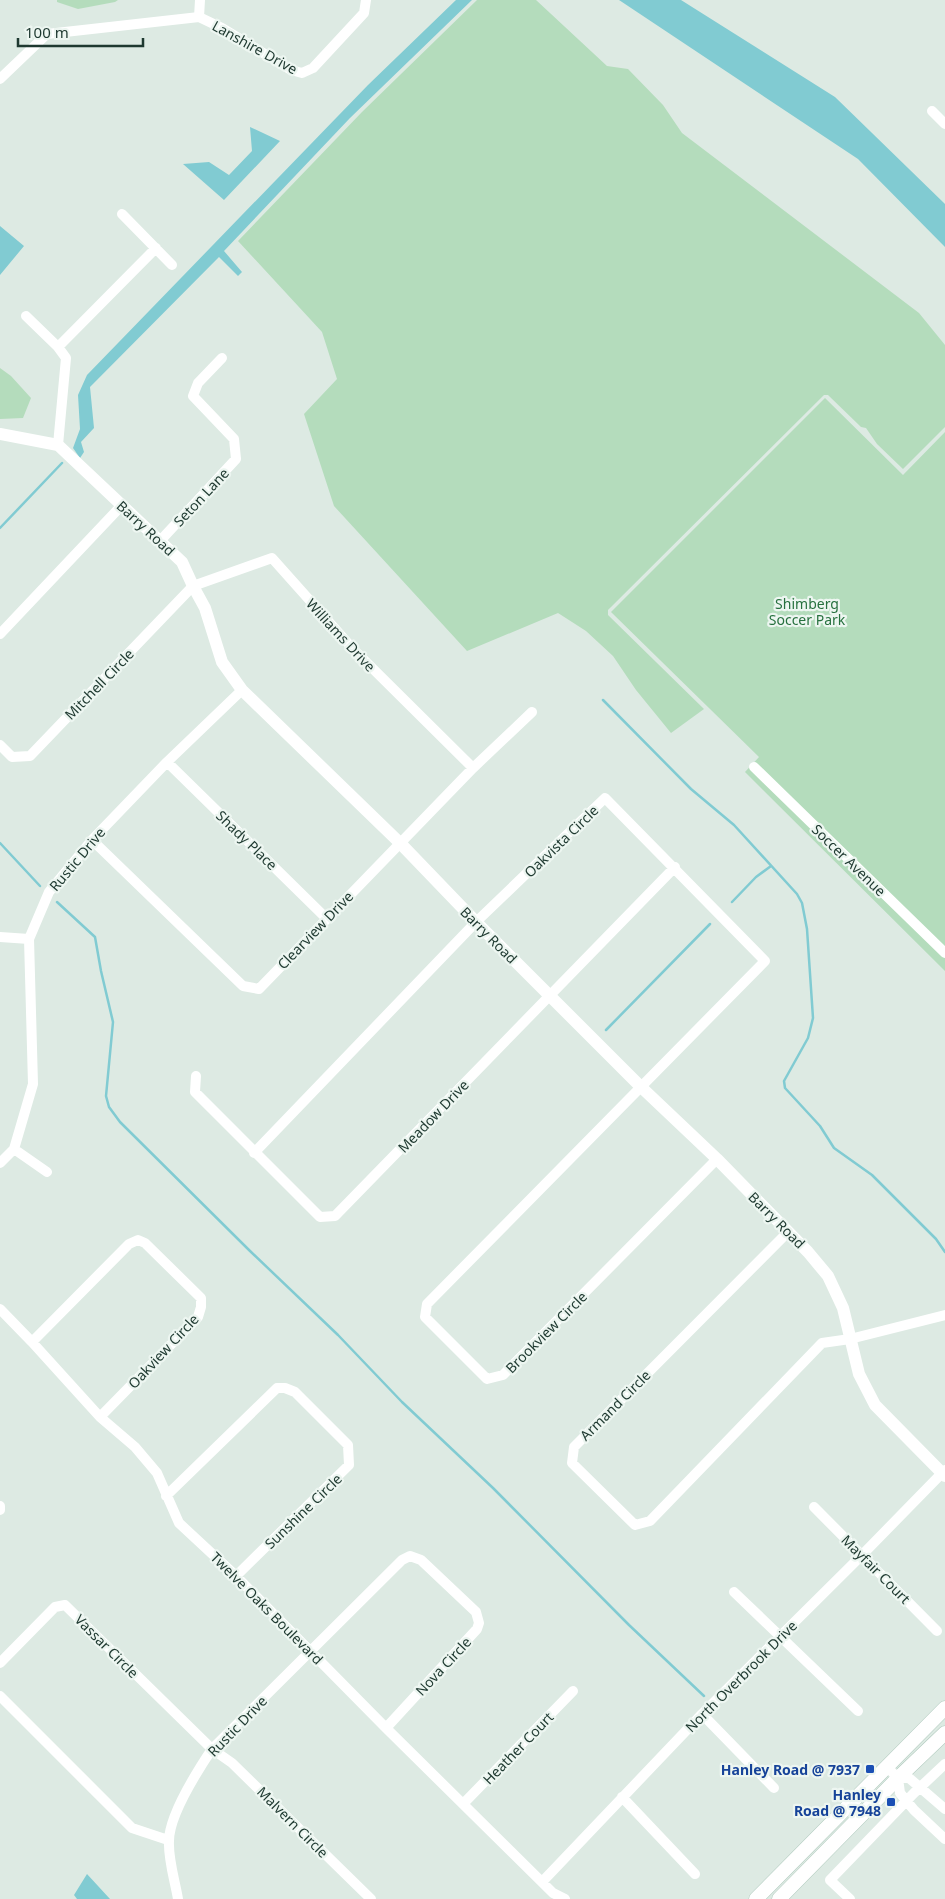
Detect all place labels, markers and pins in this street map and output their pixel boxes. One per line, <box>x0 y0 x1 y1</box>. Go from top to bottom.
place label: Hanley Road @ 7937 <box>721 1760 860 1779</box>
marker: Hanley Road @ 7937 <box>864 1763 876 1775</box>
place label: Hanley Road @ 7948 <box>794 1785 881 1820</box>
marker: Hanley Road @ 7948 <box>885 1796 897 1808</box>

